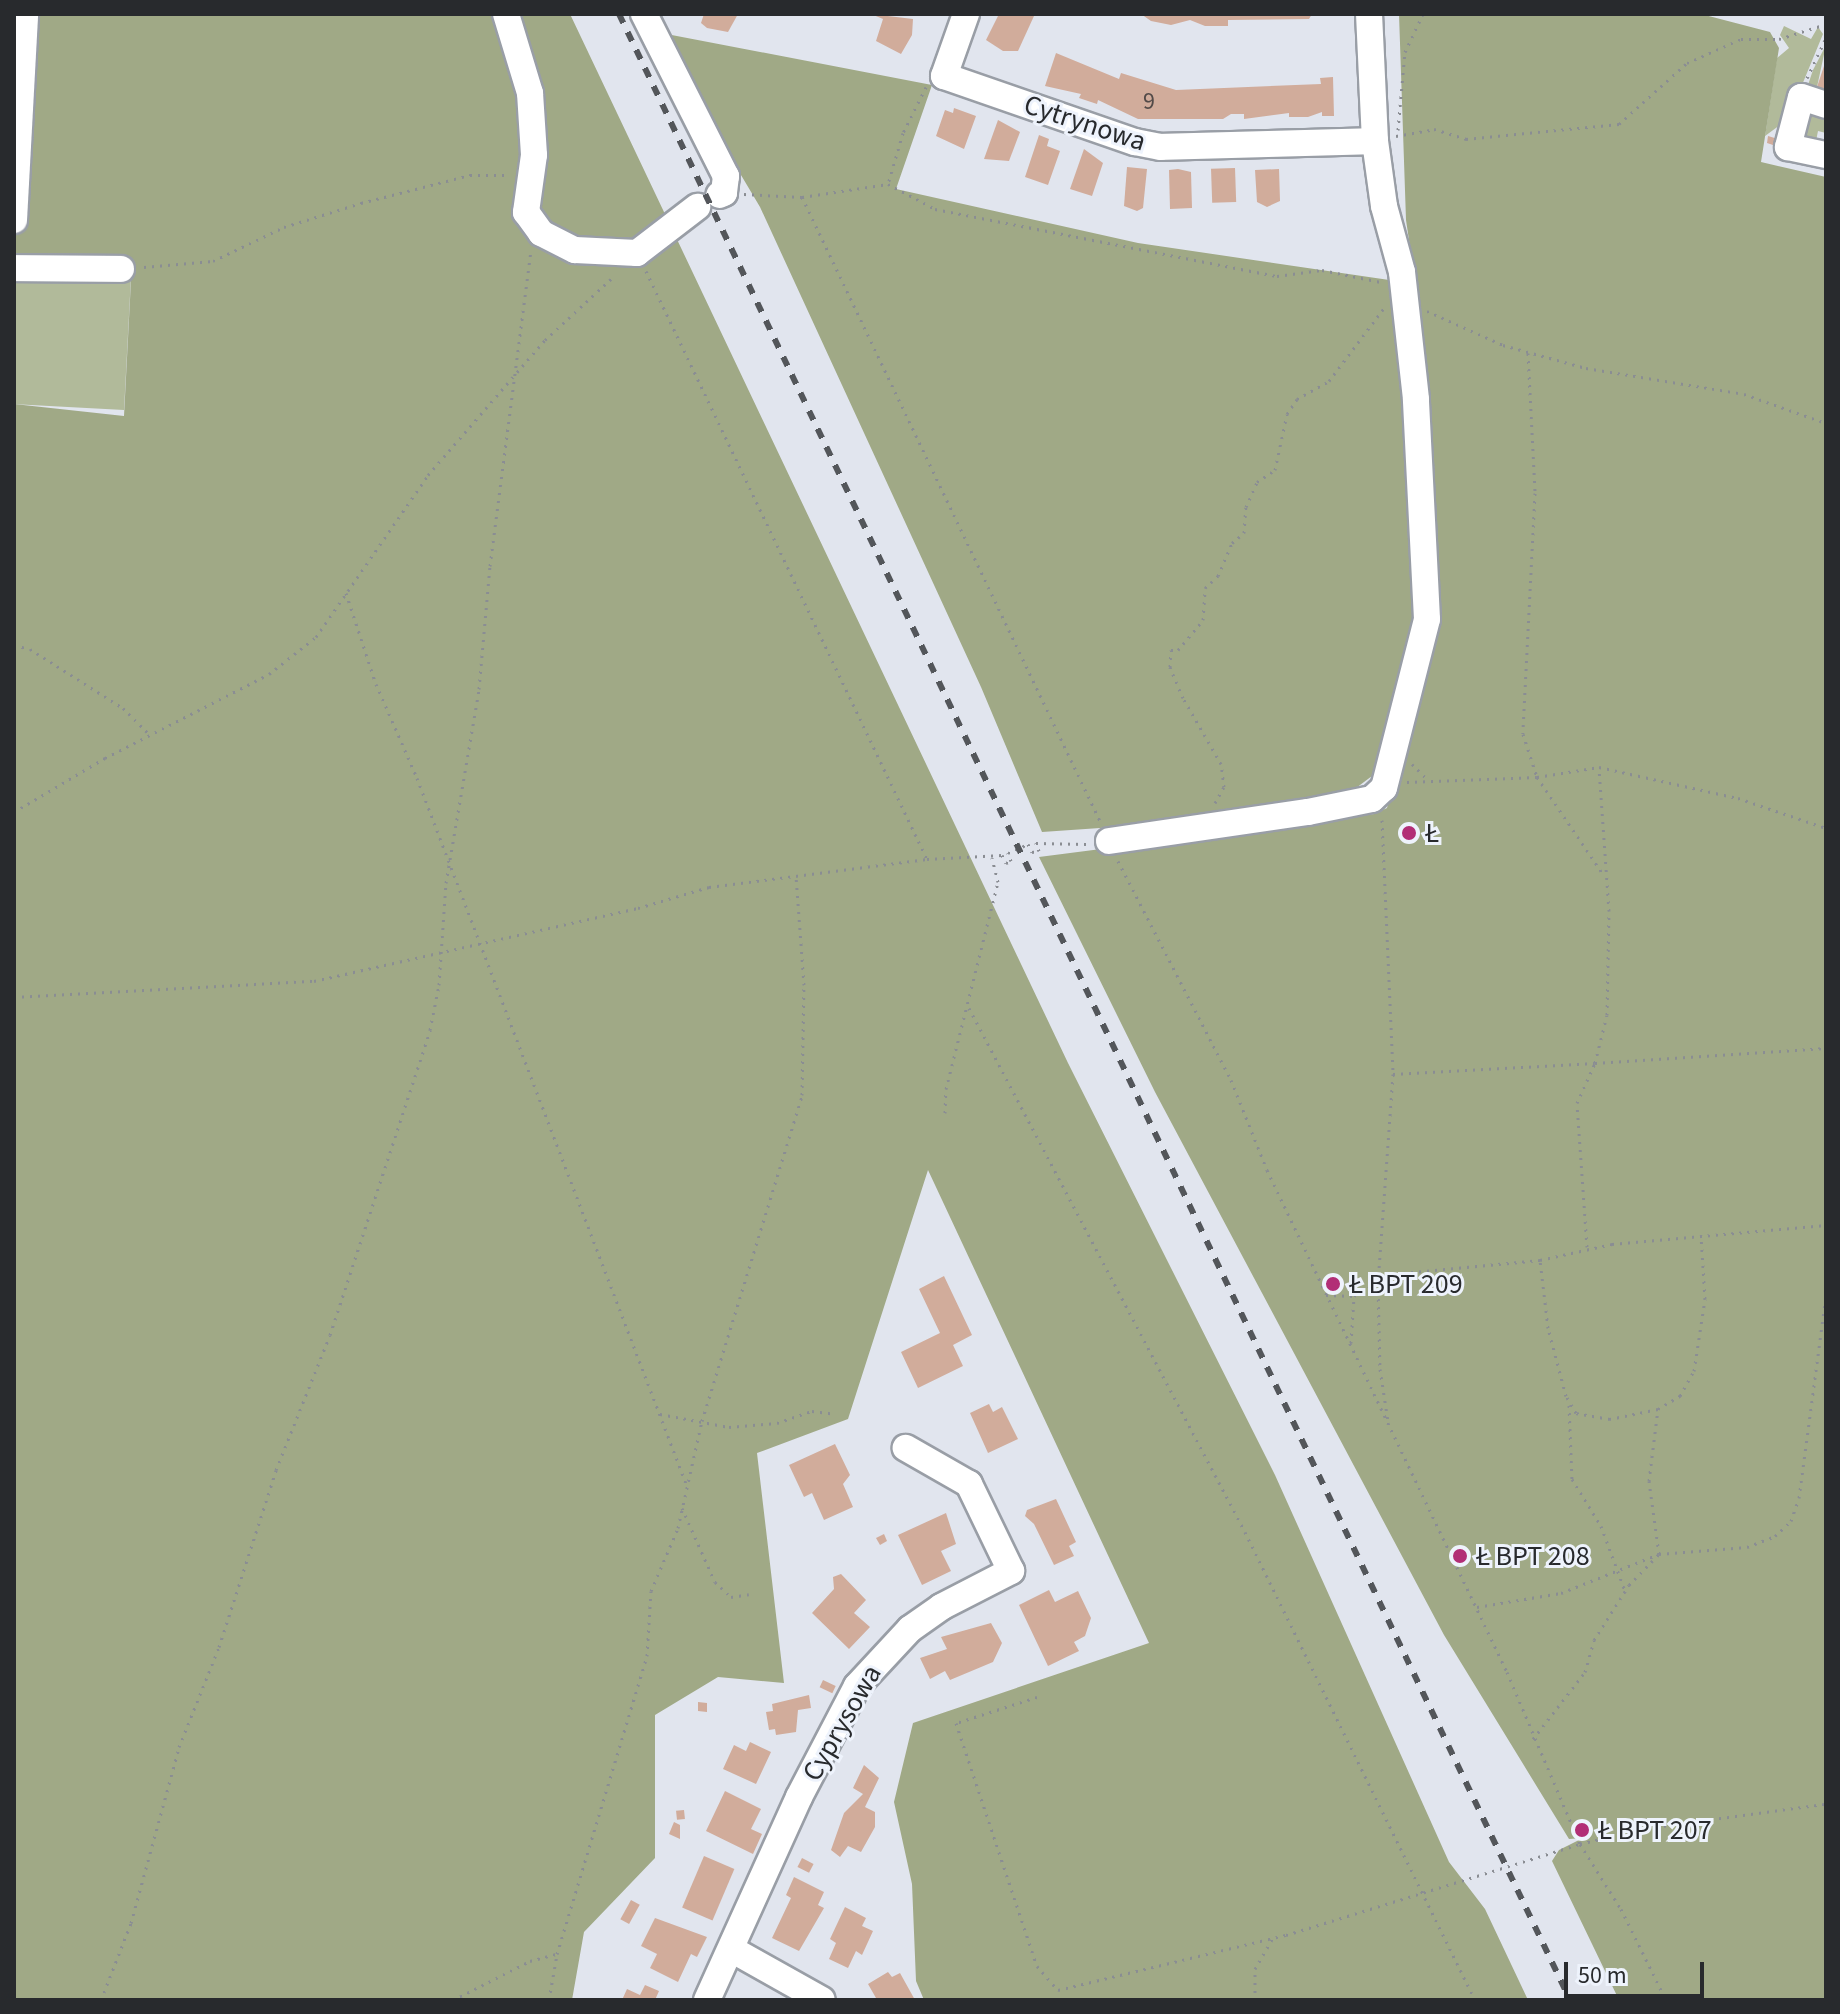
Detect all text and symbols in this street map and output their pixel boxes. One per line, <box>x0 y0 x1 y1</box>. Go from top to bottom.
street label: Cytrynowa <box>1020 88 1150 158</box>
house number: 9 <box>1143 88 1155 116</box>
place label: Ł <box>1425 816 1439 850</box>
marker: Ł <box>1400 824 1418 842</box>
place label: Ł BPT 209 <box>1349 1267 1463 1301</box>
marker: Ł BPT 209 <box>1324 1275 1342 1293</box>
place label: Ł BPT 208 <box>1476 1539 1590 1573</box>
marker: Ł BPT 208 <box>1451 1547 1469 1565</box>
street label: Cyprysowa <box>795 1659 889 1787</box>
place label: Ł BPT 207 <box>1598 1813 1712 1847</box>
marker: Ł BPT 207 <box>1573 1821 1591 1839</box>
scale bar <box>1568 1946 1708 1996</box>
text: 50 m <box>1578 1958 1627 1993</box>

